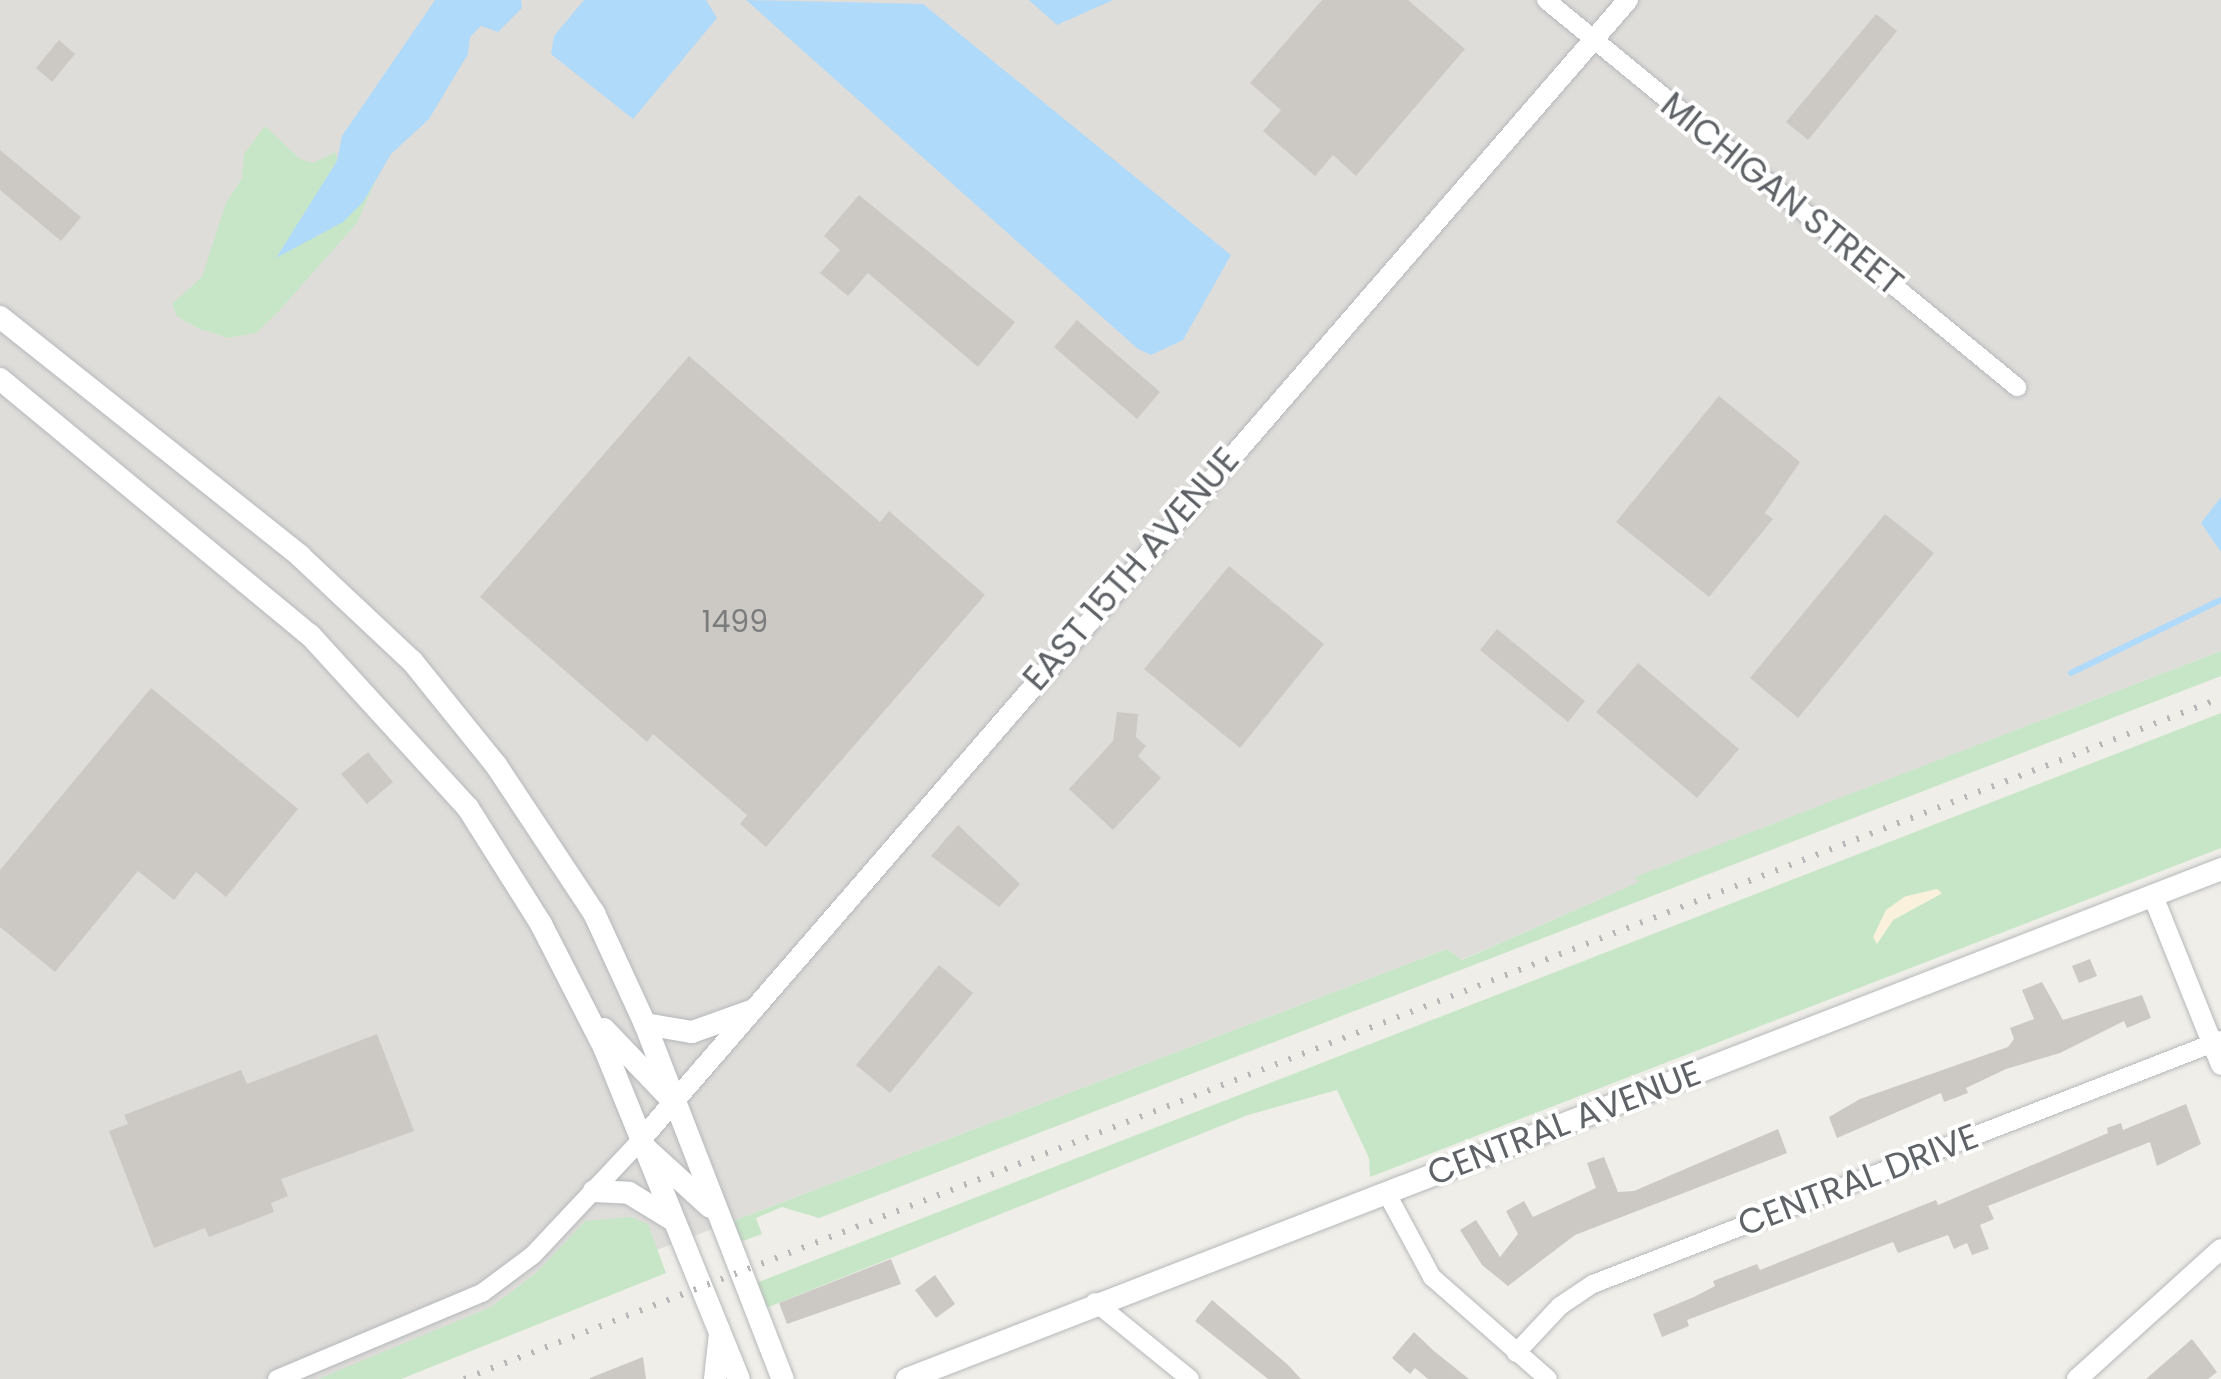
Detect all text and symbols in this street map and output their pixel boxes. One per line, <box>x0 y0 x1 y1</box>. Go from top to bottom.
street label: MICHIGAN STREET <box>1653 84 1911 304</box>
street label: EAST 15TH AVENUE <box>1014 439 1248 699</box>
house number: 1499 <box>702 604 768 640</box>
street label: CENTRAL AVENUE <box>1421 1052 1707 1194</box>
street label: CENTRAL DRIVE <box>1732 1115 1984 1245</box>

